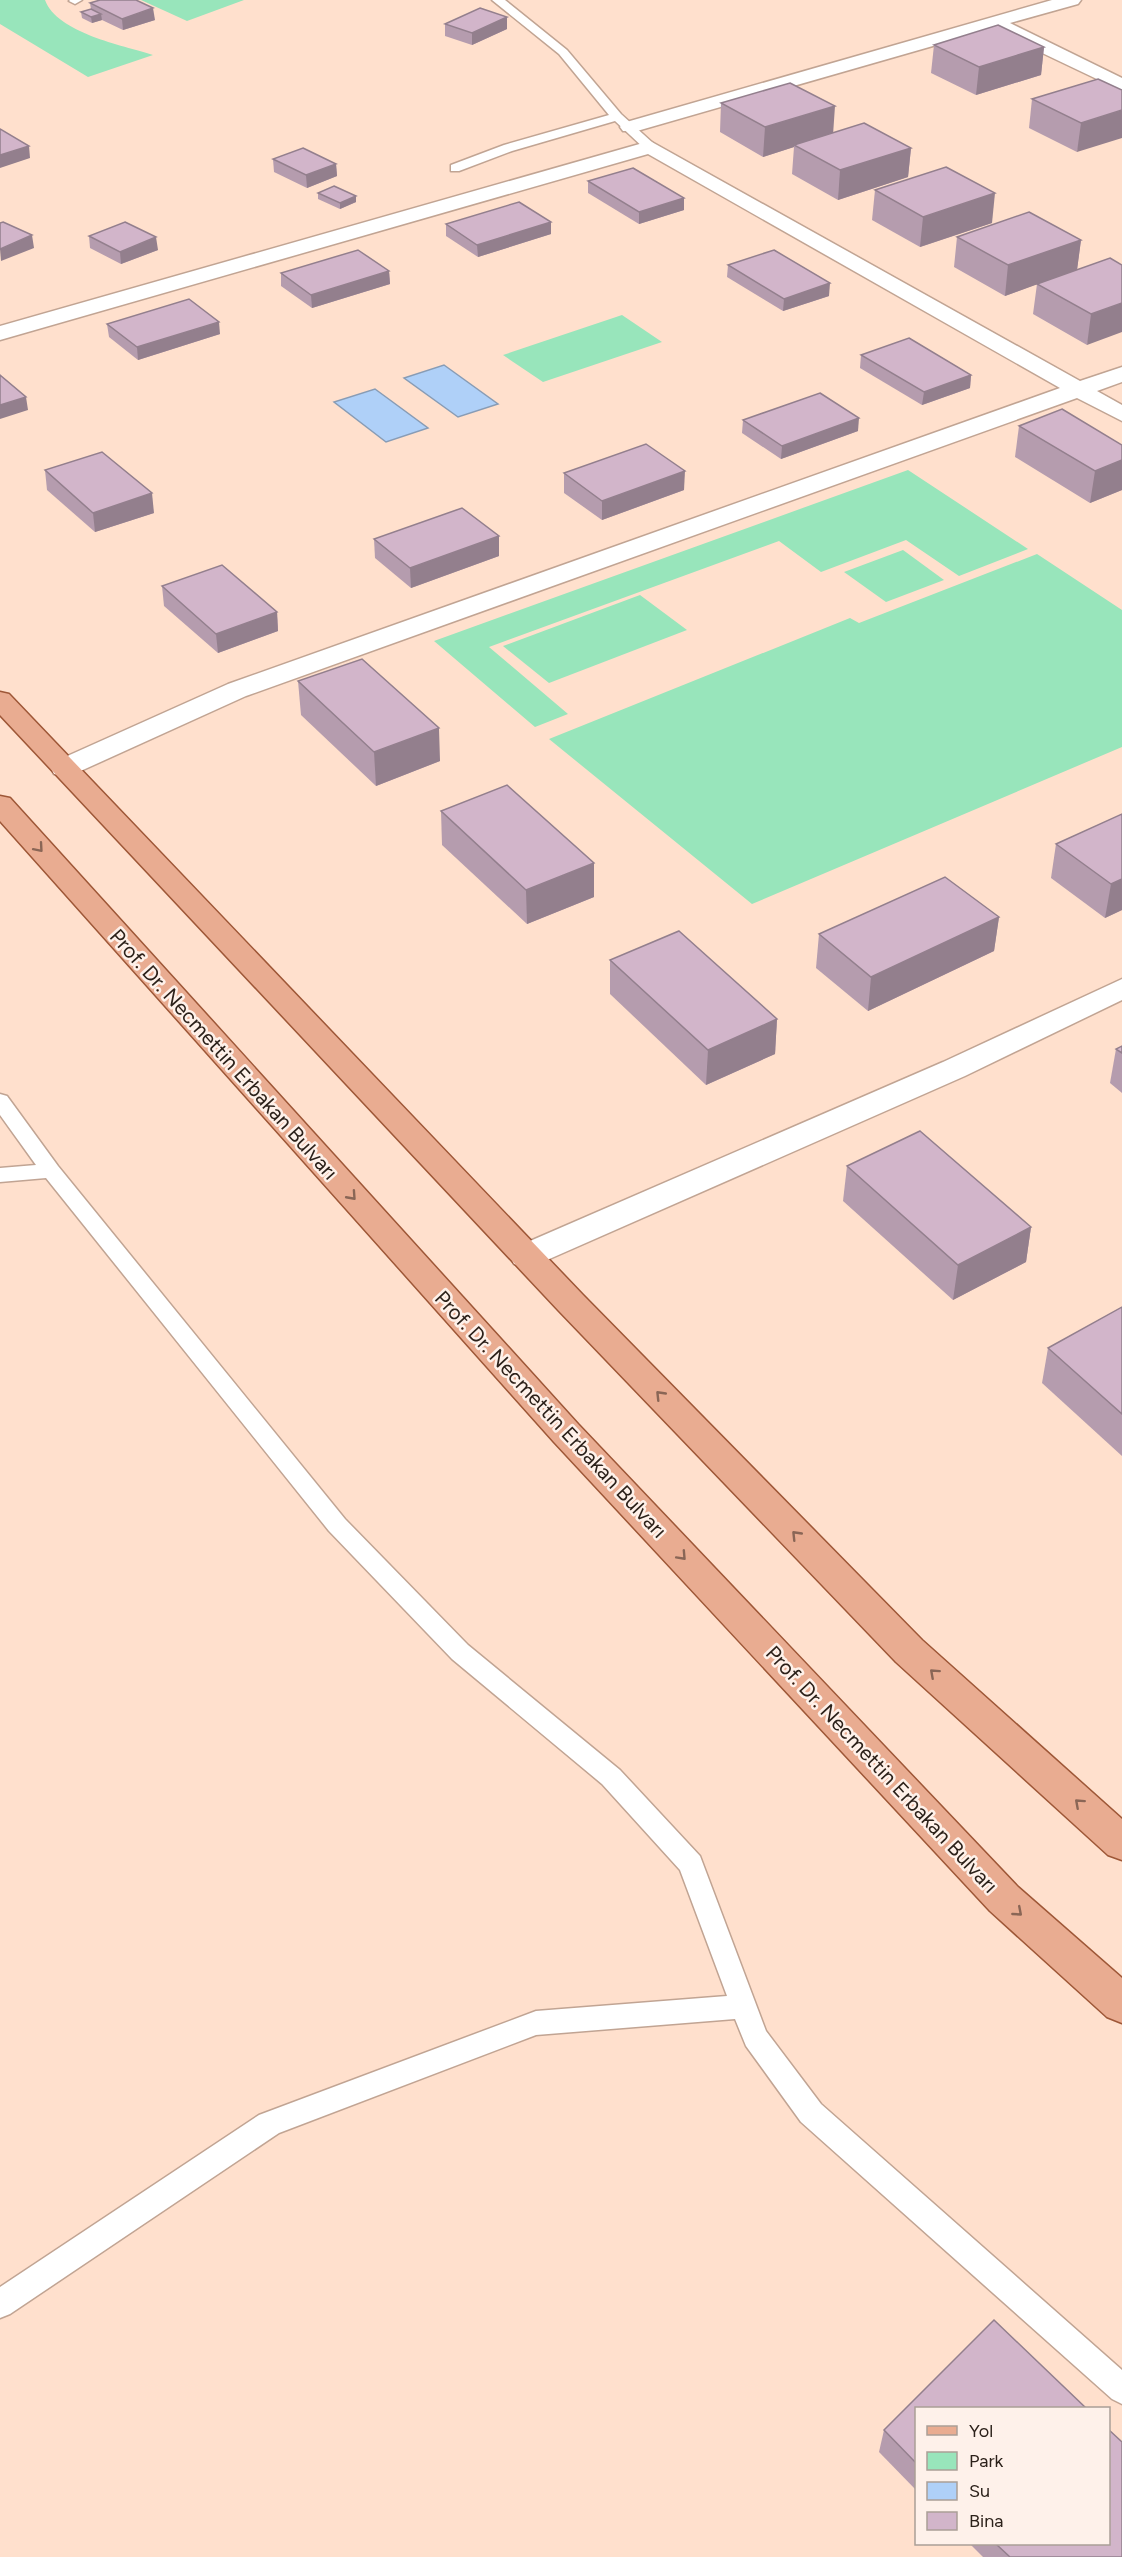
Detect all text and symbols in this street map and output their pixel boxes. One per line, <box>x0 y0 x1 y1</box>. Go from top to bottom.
one-way arrow <box>32 841 43 852</box>
street label: Prof. Dr. Necmettin Erbakan Bulvarı <box>105 924 343 1184</box>
one-way arrow <box>345 1189 356 1199</box>
street label: Prof. Dr. Necmettin Erbakan Bulvarı <box>430 1285 672 1543</box>
one-way arrow <box>656 1392 667 1402</box>
one-way arrow <box>792 1531 803 1541</box>
one-way arrow <box>675 1550 686 1560</box>
street label: Prof. Dr. Necmettin Erbakan Bulvarı <box>761 1640 1003 1898</box>
one-way arrow <box>930 1669 940 1680</box>
one-way arrow <box>1075 1800 1086 1811</box>
one-way arrow <box>1011 1905 1022 1916</box>
legend <box>915 2407 1110 2545</box>
text: Yol <box>969 2420 993 2442</box>
text: Park <box>969 2450 1004 2472</box>
text: Su <box>969 2480 990 2502</box>
text: Bina <box>969 2510 1003 2532</box>

